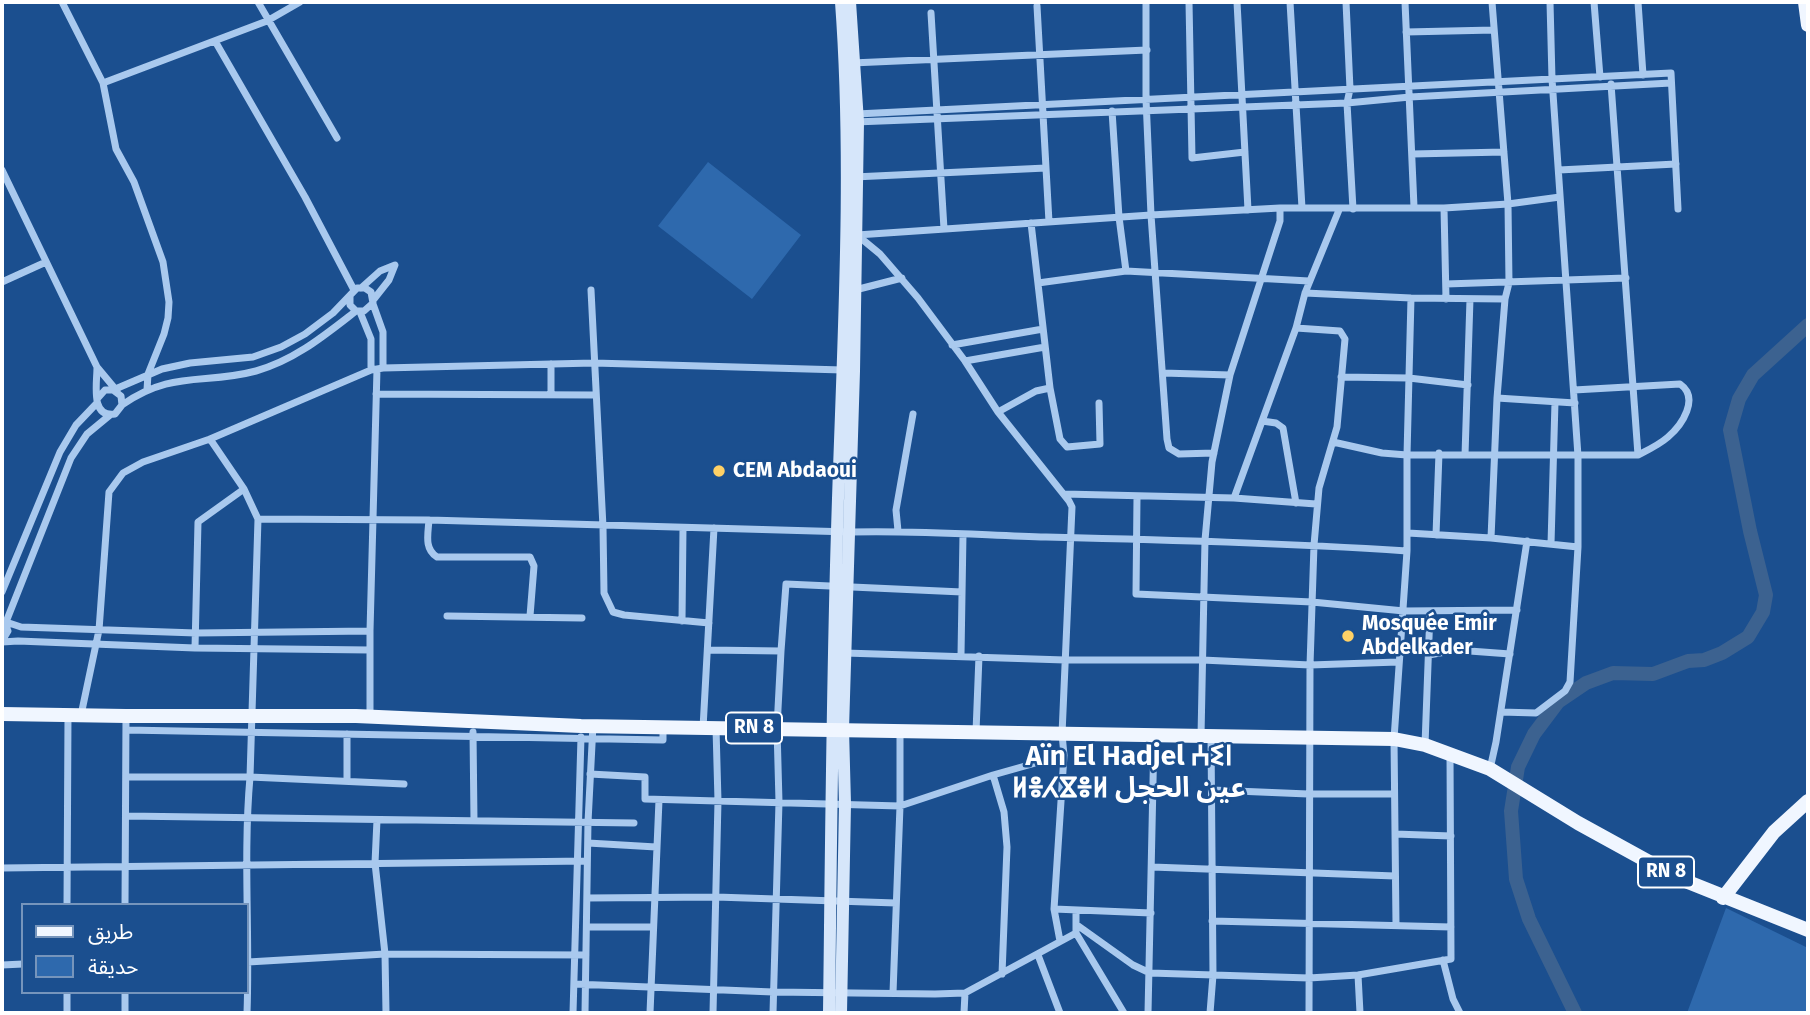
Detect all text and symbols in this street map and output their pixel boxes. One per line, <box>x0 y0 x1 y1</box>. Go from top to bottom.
place label: CEM Abdaoui <box>733 458 857 484</box>
marker: CEM Abdaoui <box>711 463 727 479</box>
place label: Mosquée Emir Abdelkader <box>1362 611 1497 661</box>
marker: Mosquée Emir Abdelkader <box>1340 628 1356 644</box>
road number: RN 8 <box>726 712 782 744</box>
district label: Aïn El Hadjel ⵄⵉⵏ ⵍⴻⵃⴵⴻⵍ عين الحجل <box>1012 740 1246 806</box>
road number: RN 8 <box>1638 856 1694 888</box>
legend <box>21 903 248 994</box>
text: طريق <box>88 919 133 945</box>
text: حديقة <box>88 954 138 980</box>

